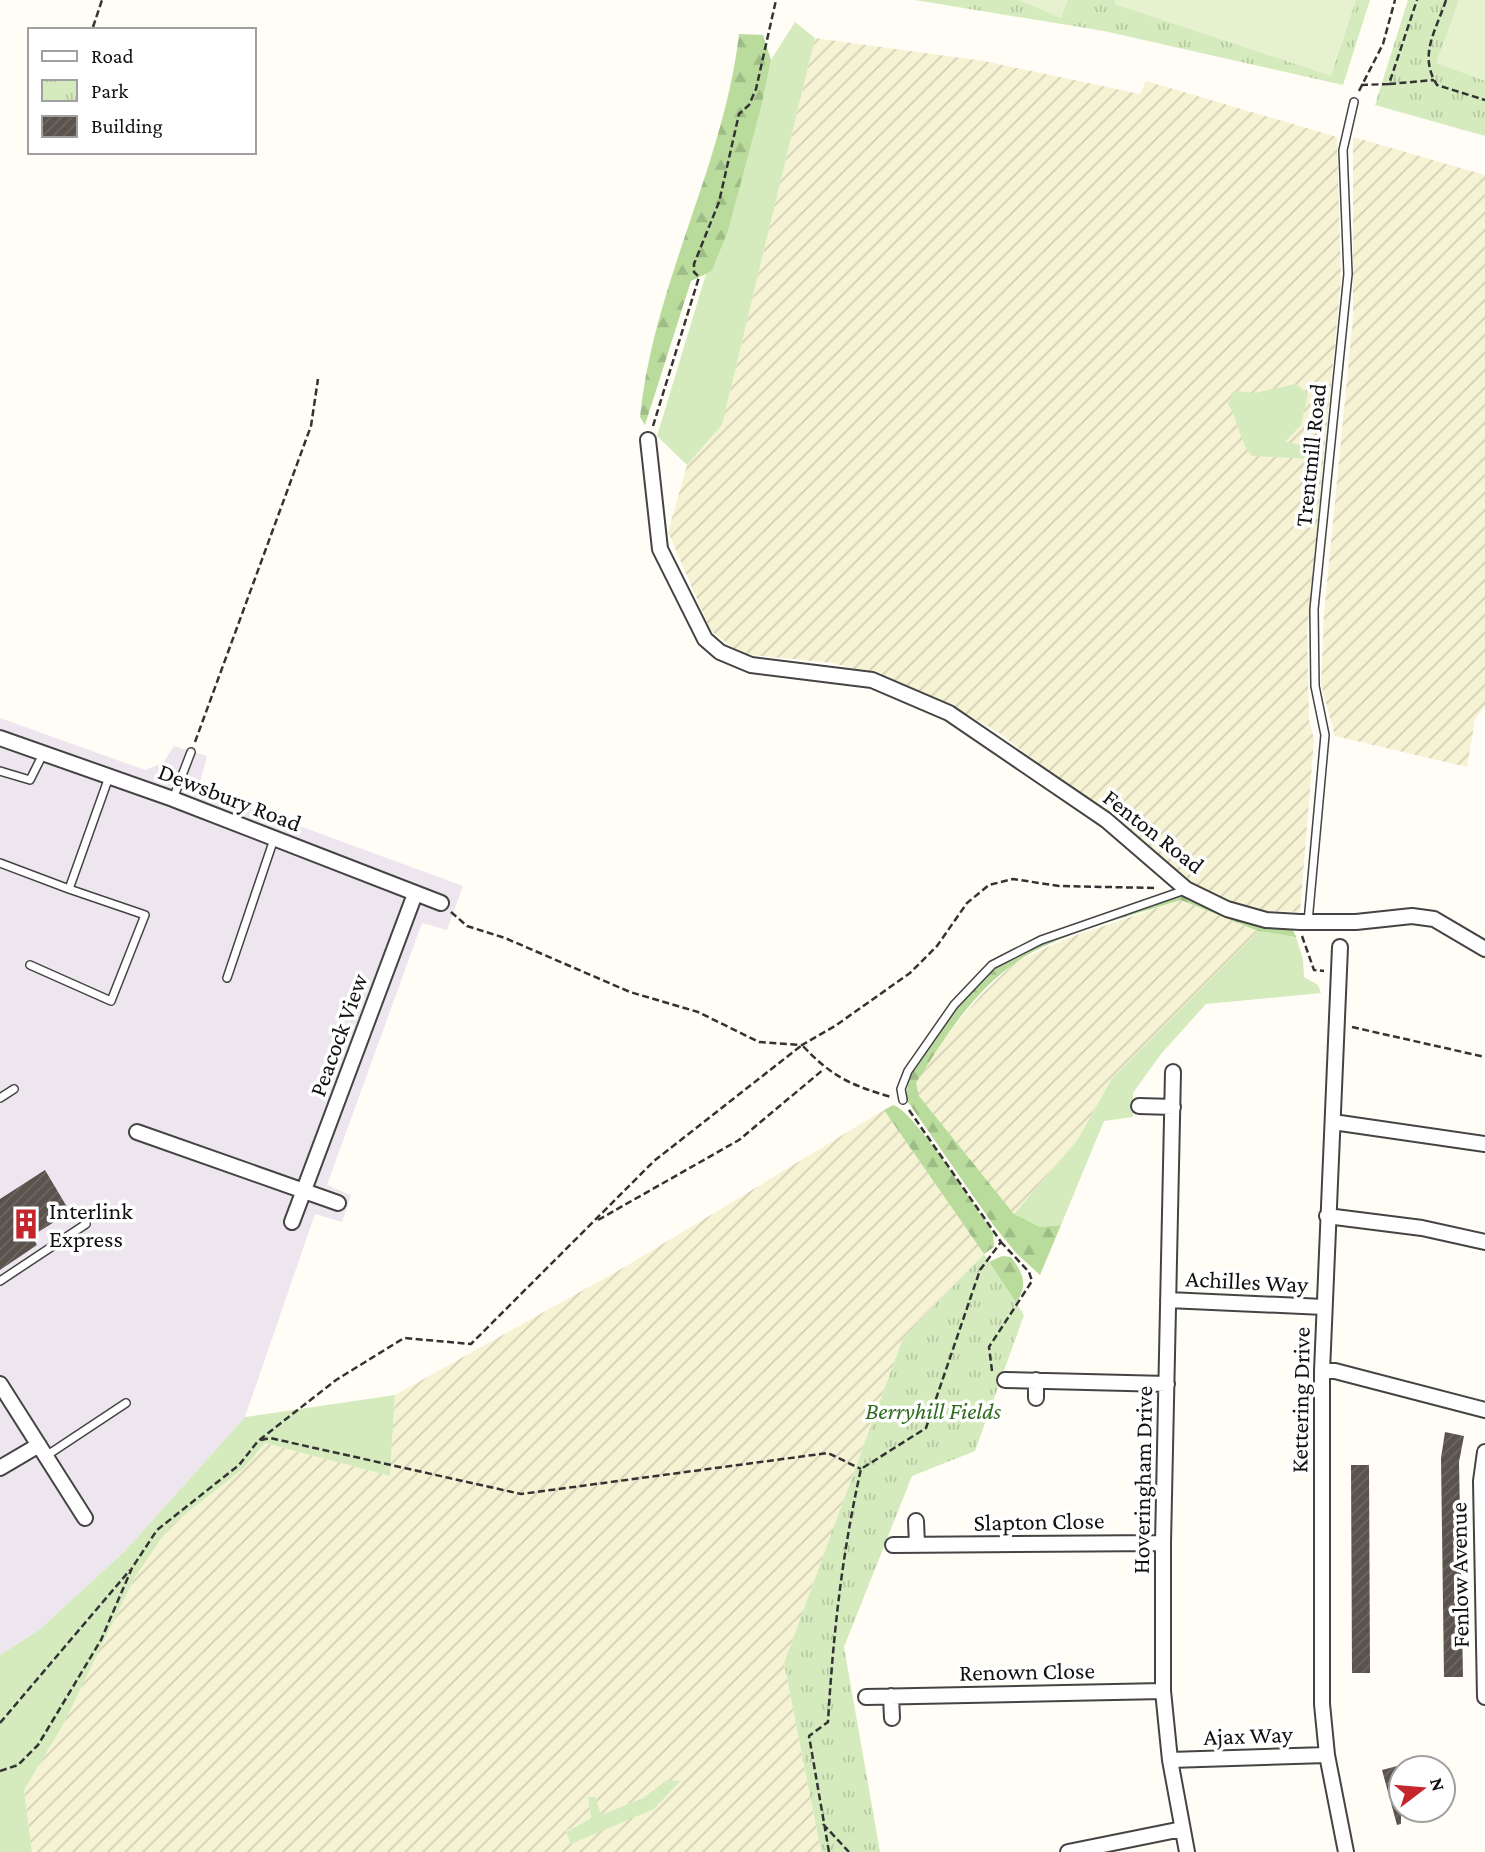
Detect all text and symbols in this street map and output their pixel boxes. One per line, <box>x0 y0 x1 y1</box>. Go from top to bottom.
legend <box>28 28 256 154</box>
text: Road <box>91 44 134 68</box>
text: Park <box>91 79 128 103</box>
text: Building <box>91 114 163 138</box>
street label: Trentmill Road <box>1289 382 1331 528</box>
street label: Dewsbury Road <box>155 757 306 837</box>
street label: Fenton Road <box>1098 783 1210 879</box>
street label: Peacock View <box>303 970 373 1100</box>
place label: Interlink Express <box>49 1197 133 1252</box>
building icon: Interlink Express <box>9 1207 43 1241</box>
street label: Achilles Way <box>1185 1264 1310 1298</box>
street label: Kettering Drive <box>1285 1327 1315 1473</box>
street label: Hoveringham Drive <box>1127 1386 1157 1574</box>
park label: Berryhill Fields <box>865 1397 1001 1424</box>
street label: Fenlow Avenue <box>1444 1502 1474 1648</box>
street label: Slapton Close <box>973 1506 1105 1536</box>
street label: Renown Close <box>959 1656 1095 1686</box>
street label: Ajax Way <box>1203 1720 1294 1750</box>
north arrow <box>1387 1754 1457 1824</box>
text: N <box>1426 1775 1450 1794</box>

